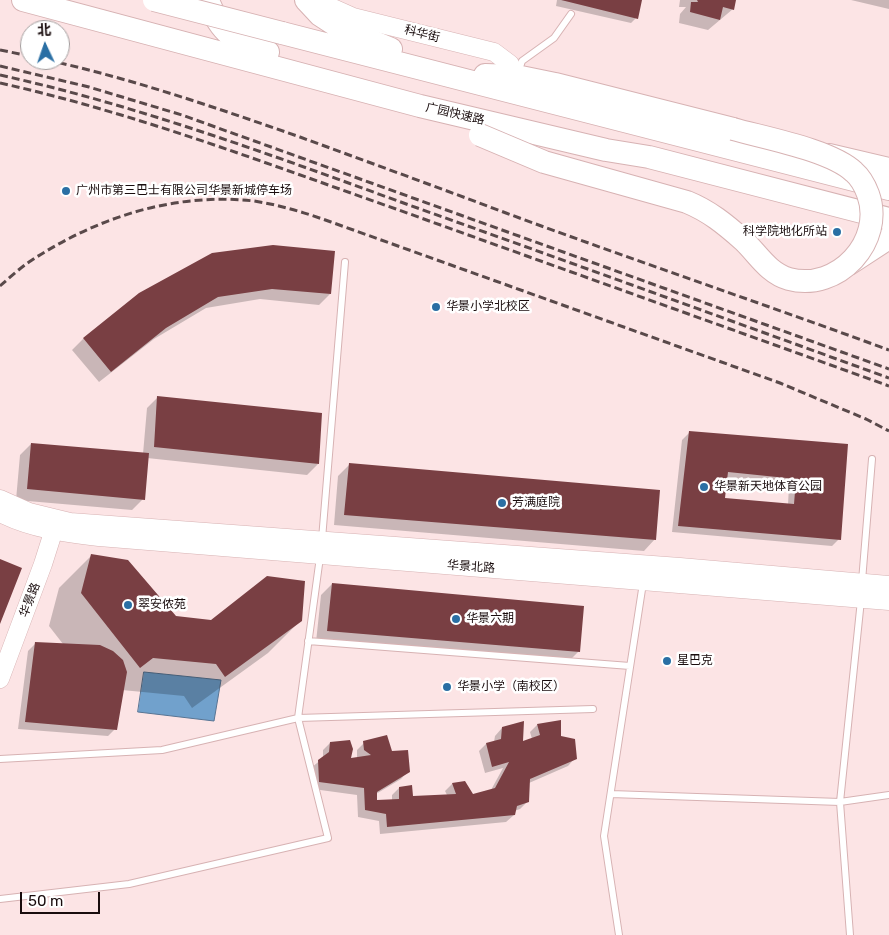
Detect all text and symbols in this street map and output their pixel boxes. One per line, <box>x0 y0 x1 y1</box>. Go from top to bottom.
north arrow <box>20 20 70 70</box>
text: 北 <box>37 22 52 39</box>
street label: 科华街 <box>403 23 441 45</box>
street label: 广园快速路 <box>424 100 486 128</box>
place label: 广州市第三巴士有限公司华景新城停车场 <box>76 184 292 198</box>
marker: 广州市第三巴士有限公司华景新城停车场 <box>60 185 72 197</box>
place label: 科学院地化所站 <box>743 225 827 239</box>
marker: 科学院地化所站 <box>831 226 843 238</box>
place label: 华景小学北校区 <box>446 300 530 314</box>
marker: 华景小学北校区 <box>430 301 442 313</box>
place label: 华景新天地体育公园 <box>714 480 822 494</box>
marker: 华景新天地体育公园 <box>698 481 710 493</box>
place label: 芳满庭院 <box>512 496 560 510</box>
marker: 芳满庭院 <box>496 497 508 509</box>
street label: 华景北路 <box>447 558 495 576</box>
street label: 华景路 <box>17 581 43 619</box>
place label: 翠安侬苑 <box>138 598 186 612</box>
marker: 翠安侬苑 <box>122 599 134 611</box>
place label: 华景六期 <box>466 612 514 626</box>
marker: 华景六期 <box>450 613 462 625</box>
place label: 星巴克 <box>677 654 713 668</box>
marker: 星巴克 <box>661 655 673 667</box>
place label: 华景小学（南校区） <box>457 680 565 694</box>
marker: 华景小学（南校区） <box>441 681 453 693</box>
scale bar <box>22 882 102 914</box>
text: 50 m <box>28 892 63 910</box>

